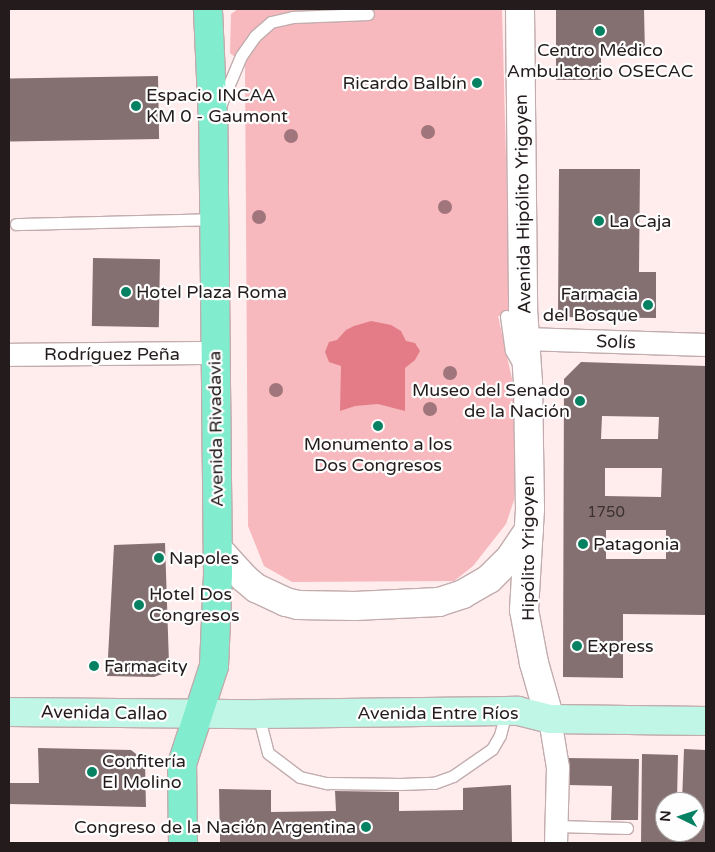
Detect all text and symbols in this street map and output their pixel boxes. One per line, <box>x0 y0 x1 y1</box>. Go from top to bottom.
marker: Centro Médico Ambulatorio OSECAC <box>593 24 607 38</box>
place label: Centro Médico Ambulatorio OSECAC <box>507 40 693 82</box>
place label: Ricardo Balbín <box>343 72 467 94</box>
marker: Ricardo Balbín <box>471 77 483 89</box>
place label: Espacio INCAA KM 0 - Gaumont <box>146 85 288 128</box>
street label: Avenida Hipólito Yrigoyen <box>510 94 536 314</box>
marker: Espacio INCAA KM 0 - Gaumont <box>130 100 142 112</box>
place label: La Caja <box>609 210 671 232</box>
marker: La Caja <box>593 215 605 227</box>
place label: Hotel Plaza Roma <box>136 281 287 303</box>
place label: Farmacia del Bosque <box>543 284 638 326</box>
marker: Hotel Plaza Roma <box>120 286 132 298</box>
marker: Farmacia del Bosque <box>642 299 654 311</box>
street label: Solís <box>596 331 636 353</box>
street label: Rodríguez Peña <box>44 343 180 365</box>
street label: Avenida Rivadavia <box>204 351 228 507</box>
place label: Museo del Senado de la Nación <box>412 380 570 422</box>
marker: Museo del Senado de la Nación <box>574 395 586 407</box>
marker: Monumento a los Dos Congresos <box>372 420 384 432</box>
place label: Monumento a los Dos Congresos <box>304 434 452 476</box>
street label: Hipólito Yrigoyen <box>517 475 539 621</box>
house number: 1750 <box>587 504 625 522</box>
place label: Patagonia <box>593 533 679 555</box>
marker: Patagonia <box>577 538 589 550</box>
place label: Napoles <box>169 547 239 569</box>
marker: Napoles <box>153 552 165 564</box>
place label: Hotel Dos Congresos <box>149 584 240 626</box>
marker: Hotel Dos Congresos <box>133 599 145 611</box>
place label: Express <box>587 635 654 657</box>
marker: Express <box>571 640 583 652</box>
place label: Farmacity <box>104 655 188 677</box>
marker: Farmacity <box>88 660 100 672</box>
street label: Avenida Callao <box>41 701 167 725</box>
street label: Avenida Entre Ríos <box>357 702 519 724</box>
place label: Confitería El Molino <box>102 751 186 794</box>
marker: Confitería El Molino <box>86 766 98 778</box>
north arrow <box>655 792 705 842</box>
text: N <box>657 810 674 822</box>
place label: Congreso de la Nación Argentina <box>74 816 356 838</box>
marker: Congreso de la Nación Argentina <box>360 821 372 833</box>

